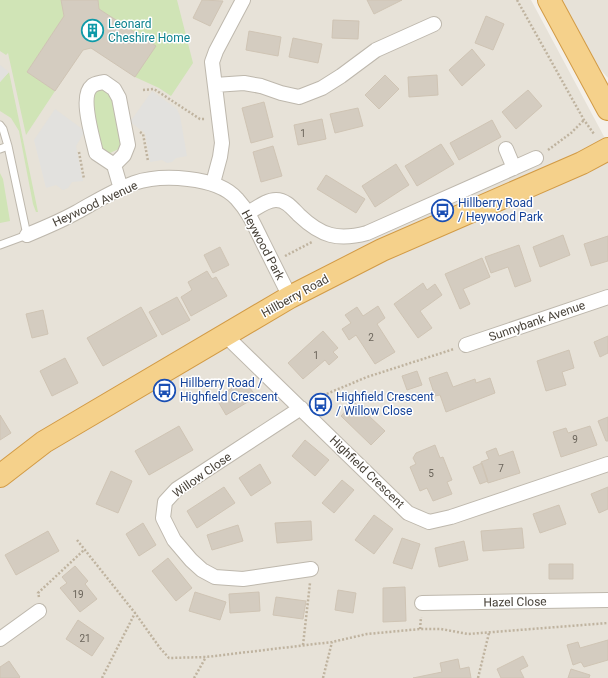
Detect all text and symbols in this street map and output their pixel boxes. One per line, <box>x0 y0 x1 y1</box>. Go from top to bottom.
place label: Leonard Cheshire Home <box>108 17 190 45</box>
building icon: Leonard Cheshire Home <box>80 18 106 44</box>
house number: 1 <box>300 128 306 139</box>
street label: Heywood Avenue <box>50 178 140 230</box>
place label: Hillberry Road / Heywood Park <box>458 196 544 224</box>
bus stop icon: Hillberry Road / Heywood Park <box>429 197 455 223</box>
street label: Heywood Park <box>239 208 288 283</box>
street label: Hillberry Road <box>259 272 331 320</box>
street label: Sunnybank Avenue <box>487 298 587 344</box>
house number: 2 <box>368 332 374 343</box>
house number: 1 <box>313 350 319 361</box>
place label: Hillberry Road / Highfield Crescent <box>180 376 278 404</box>
bus stop icon: Hillberry Road / Highfield Crescent <box>151 377 177 403</box>
place label: Highfield Crescent / Willow Close <box>336 390 434 418</box>
bus stop icon: Highfield Crescent / Willow Close <box>307 391 333 417</box>
street label: Highfield Crescent <box>327 433 407 511</box>
house number: 9 <box>572 434 578 445</box>
street label: Willow Close <box>170 450 234 500</box>
house number: 7 <box>498 463 504 474</box>
house number: 5 <box>428 468 434 479</box>
house number: 19 <box>72 589 84 600</box>
street label: Hazel Close <box>483 594 547 610</box>
house number: 21 <box>79 633 91 644</box>

